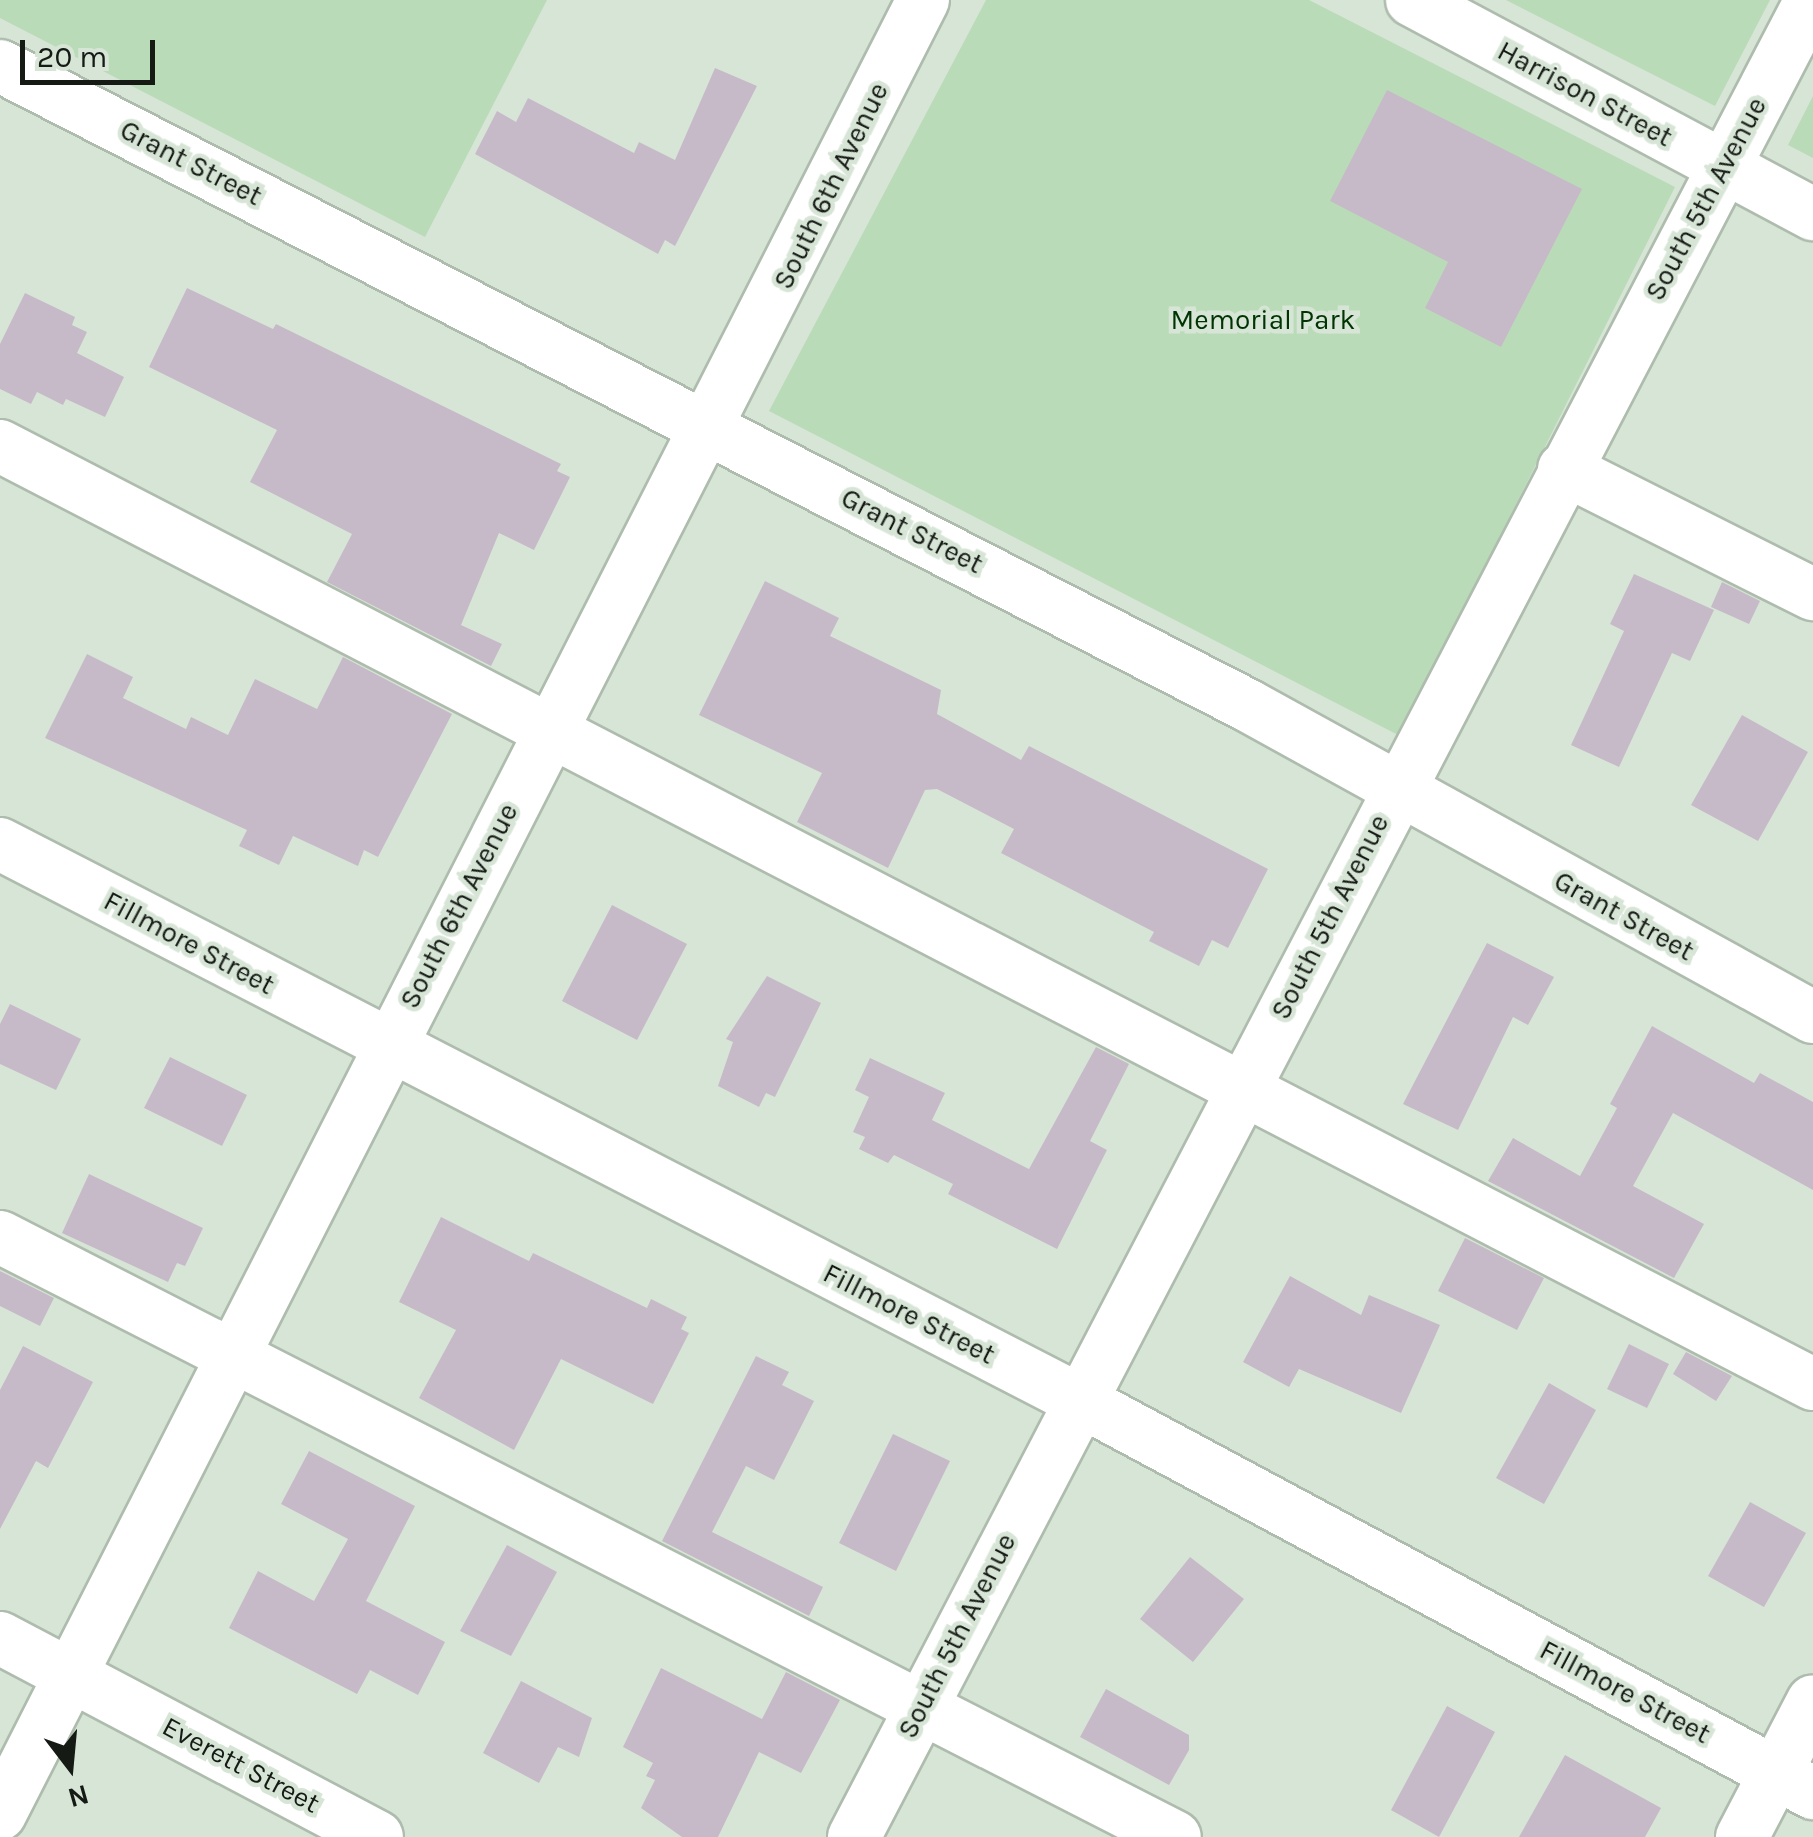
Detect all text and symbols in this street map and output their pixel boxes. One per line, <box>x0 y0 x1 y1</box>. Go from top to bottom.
scale bar <box>25 20 160 82</box>
street label: Harrison Street <box>1492 34 1678 154</box>
text: 20 m <box>37 39 107 75</box>
street label: South 6th Avenue <box>766 77 896 295</box>
street label: South 5th Avenue <box>1638 92 1774 306</box>
street label: Grant Street <box>115 113 267 213</box>
park label: Memorial Park <box>1171 303 1355 337</box>
street label: Grant Street <box>836 481 988 581</box>
street label: South 6th Avenue <box>393 798 525 1014</box>
street label: South 5th Avenue <box>1264 809 1396 1025</box>
street label: Grant Street <box>1548 864 1700 968</box>
street label: Fillmore Street <box>98 884 280 1002</box>
street label: Fillmore Street <box>818 1256 1000 1372</box>
street label: South 5th Avenue <box>891 1528 1023 1744</box>
street label: Fillmore Street <box>1534 1633 1716 1751</box>
street label: Everett Street <box>157 1709 325 1821</box>
north arrow <box>20 1717 120 1817</box>
text: N <box>64 1778 93 1815</box>

